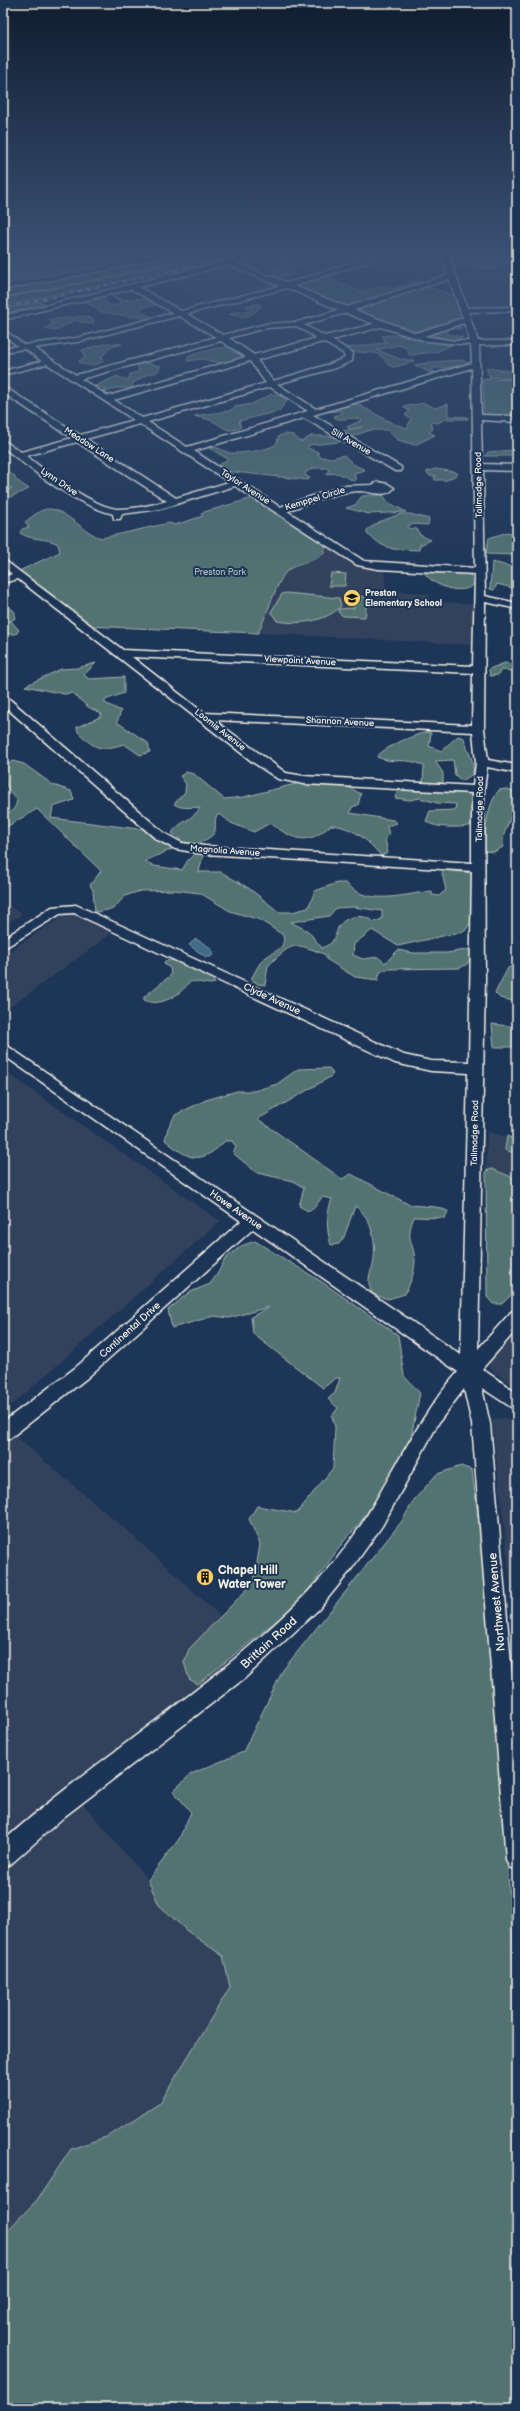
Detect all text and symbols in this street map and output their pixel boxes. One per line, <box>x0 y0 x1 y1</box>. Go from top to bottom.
street label: Meadow Lane <box>62 425 117 466</box>
street label: Sill Avenue <box>329 426 373 458</box>
street label: Tallmadge Road <box>473 452 485 518</box>
street label: Lynn Drive <box>38 466 80 499</box>
street label: Taylor Avenue <box>218 467 272 507</box>
street label: Kemppel Circle <box>284 484 347 513</box>
park label: Preston Park <box>194 567 246 578</box>
school or university icon: Preston Elementary School <box>342 588 362 608</box>
place label: Preston Elementary School <box>365 588 442 609</box>
street label: Viewpoint Avenue <box>264 654 337 668</box>
street label: Loomis Avenue <box>192 707 248 754</box>
street label: Shannon Avenue <box>306 715 375 729</box>
street label: Tallmadge Road <box>474 776 486 842</box>
street label: Magnolia Avenue <box>190 843 261 859</box>
street label: Clyde Avenue <box>242 981 302 1017</box>
street label: Tallmadge Road <box>469 1100 481 1166</box>
street label: Howe Avenue <box>207 1187 265 1233</box>
street label: Continental Drive <box>97 1299 163 1361</box>
street label: Northwest Avenue <box>485 1552 509 1652</box>
place label: Chapel Hill Water Tower <box>218 1563 286 1592</box>
building icon: Chapel Hill Water Tower <box>195 1567 215 1587</box>
street label: Brittain Road <box>238 1614 300 1672</box>

